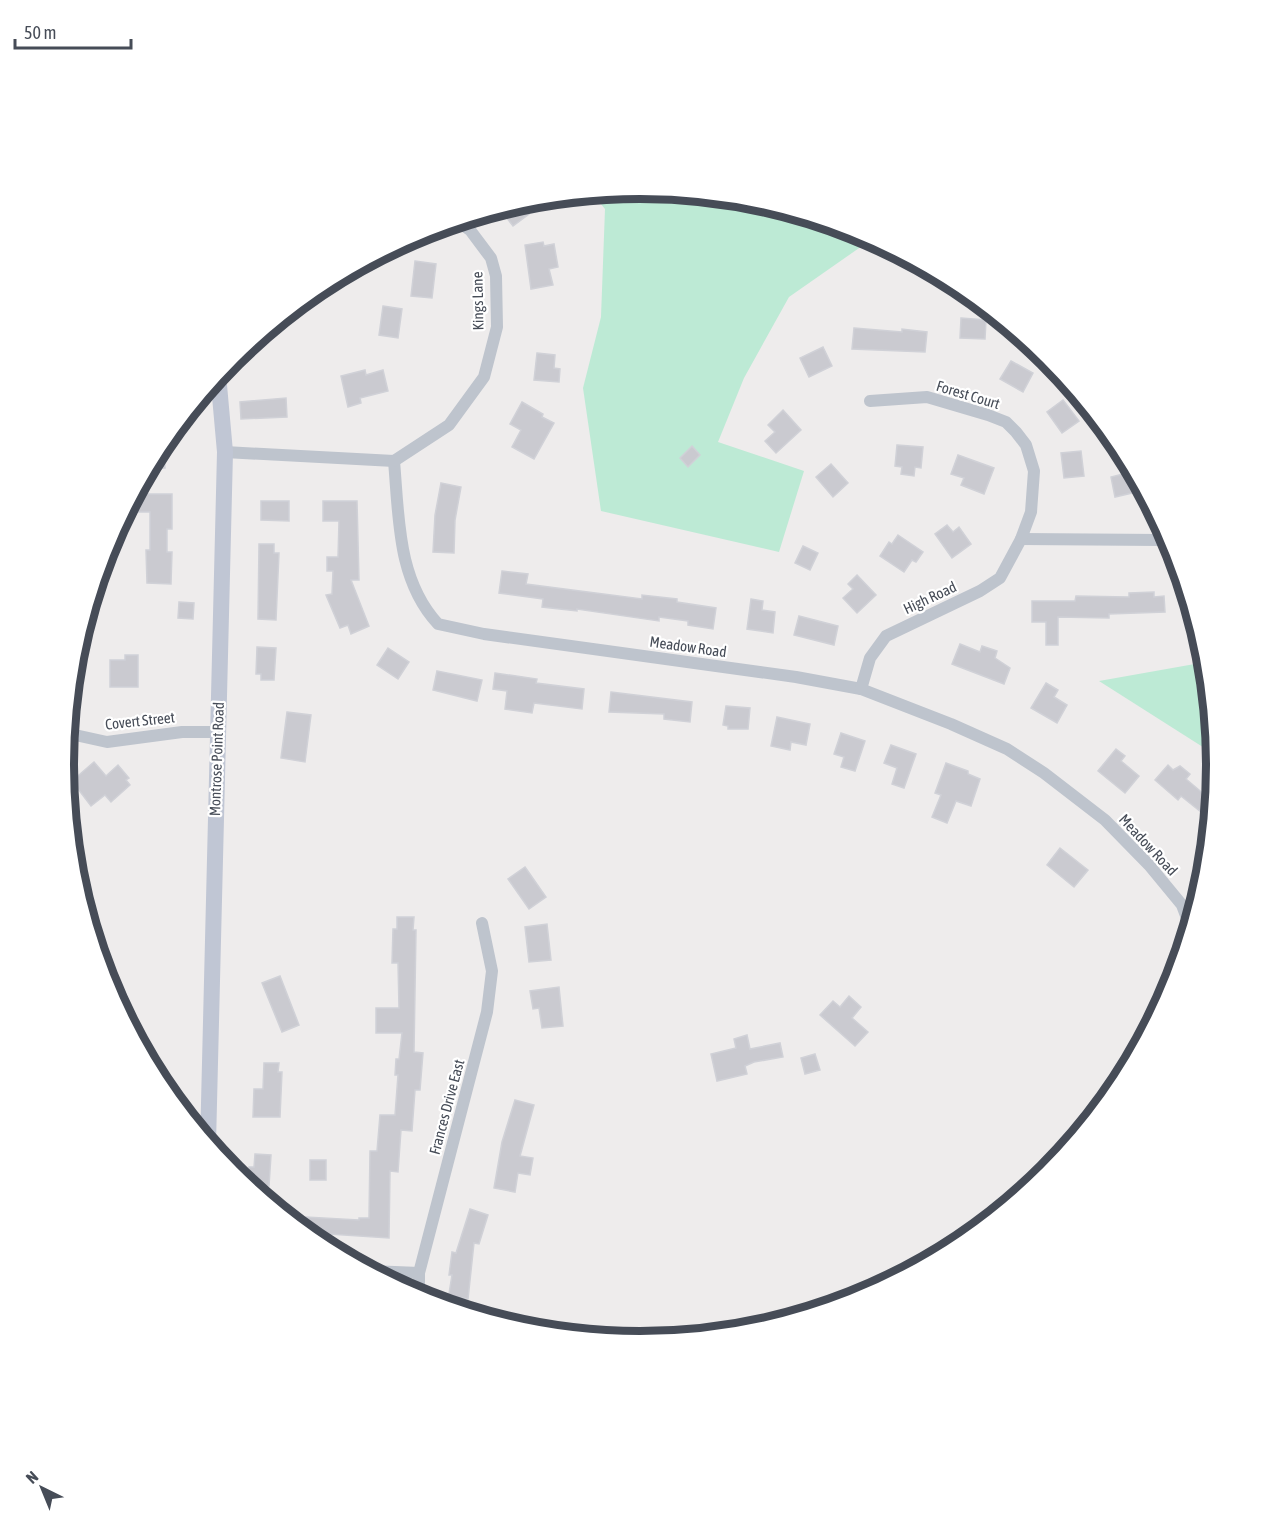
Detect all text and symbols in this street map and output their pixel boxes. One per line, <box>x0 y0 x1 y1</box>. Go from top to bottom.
scale bar <box>15 12 130 50</box>
text: 50 m <box>24 22 56 43</box>
street label: Kings Lane <box>468 271 487 331</box>
street label: Forest Court <box>934 377 1002 412</box>
street label: High Road <box>901 578 959 617</box>
street label: Meadow Road <box>649 633 728 660</box>
street label: Montrose Point Road <box>206 702 227 816</box>
street label: Covert Street <box>104 708 176 733</box>
street label: Meadow Road <box>1116 811 1181 879</box>
street label: Frances Drive East <box>426 1057 467 1156</box>
north arrow <box>12 1458 72 1518</box>
text: N <box>22 1467 41 1487</box>

